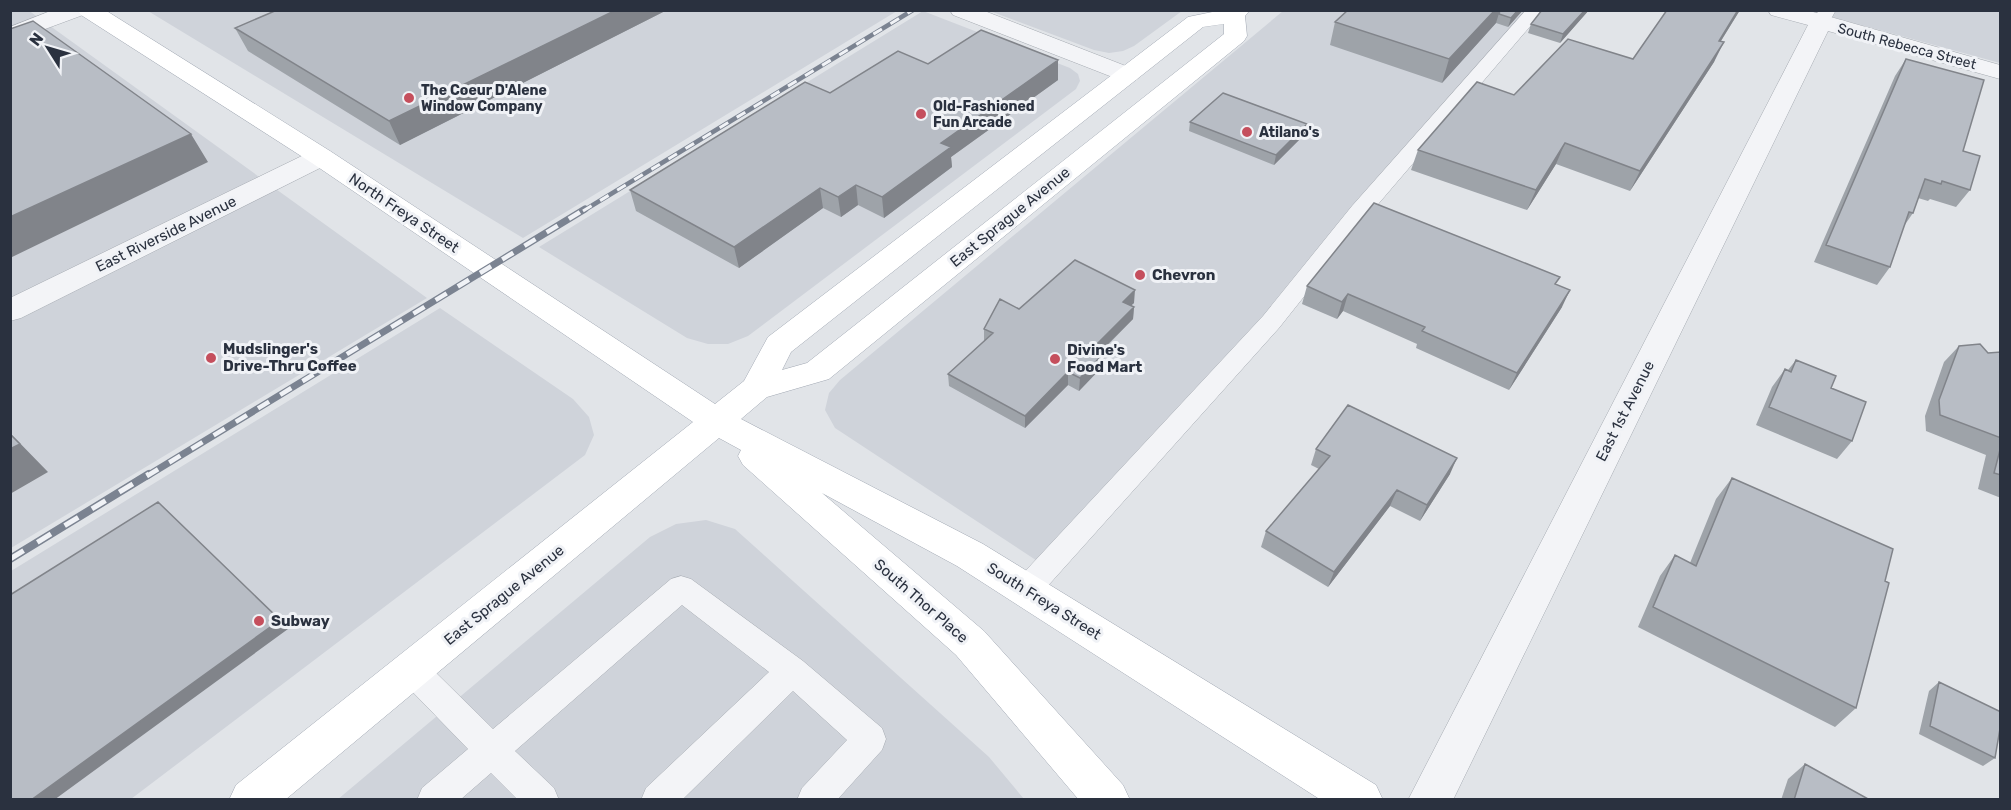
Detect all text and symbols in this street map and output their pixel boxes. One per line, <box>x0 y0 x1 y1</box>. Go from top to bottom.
north arrow <box>18 18 78 78</box>
street label: South Rebecca Street <box>1836 20 1979 73</box>
text: N <box>25 29 47 50</box>
place label: The Coeur D'Alene Window Company <box>421 82 547 115</box>
marker: The Coeur D'Alene Window Company <box>402 91 416 105</box>
place label: Old-Fashioned Fun Arcade <box>933 98 1035 131</box>
marker: Old-Fashioned Fun Arcade <box>914 107 928 121</box>
place label: Atilano's <box>1259 124 1320 141</box>
marker: Atilano's <box>1240 125 1254 139</box>
street label: East Sprague Avenue <box>946 163 1074 271</box>
street label: North Freya Street <box>346 169 463 257</box>
street label: East Riverside Avenue <box>93 192 239 276</box>
place label: Chevron <box>1152 266 1215 284</box>
marker: Chevron <box>1133 268 1147 282</box>
place label: Mudslinger's Drive-Thru Coffee <box>223 340 357 375</box>
place label: Divine's Food Mart <box>1067 341 1142 376</box>
marker: Mudslinger's Drive-Thru Coffee <box>204 351 218 365</box>
marker: Divine's Food Mart <box>1048 352 1062 366</box>
street label: East 1st Avenue <box>1592 358 1658 464</box>
street label: East Sprague Avenue <box>440 541 568 649</box>
street label: South Thor Place <box>870 555 972 647</box>
street label: South Freya Street <box>984 559 1105 643</box>
place label: Subway <box>271 612 330 630</box>
marker: Subway <box>252 614 266 628</box>

